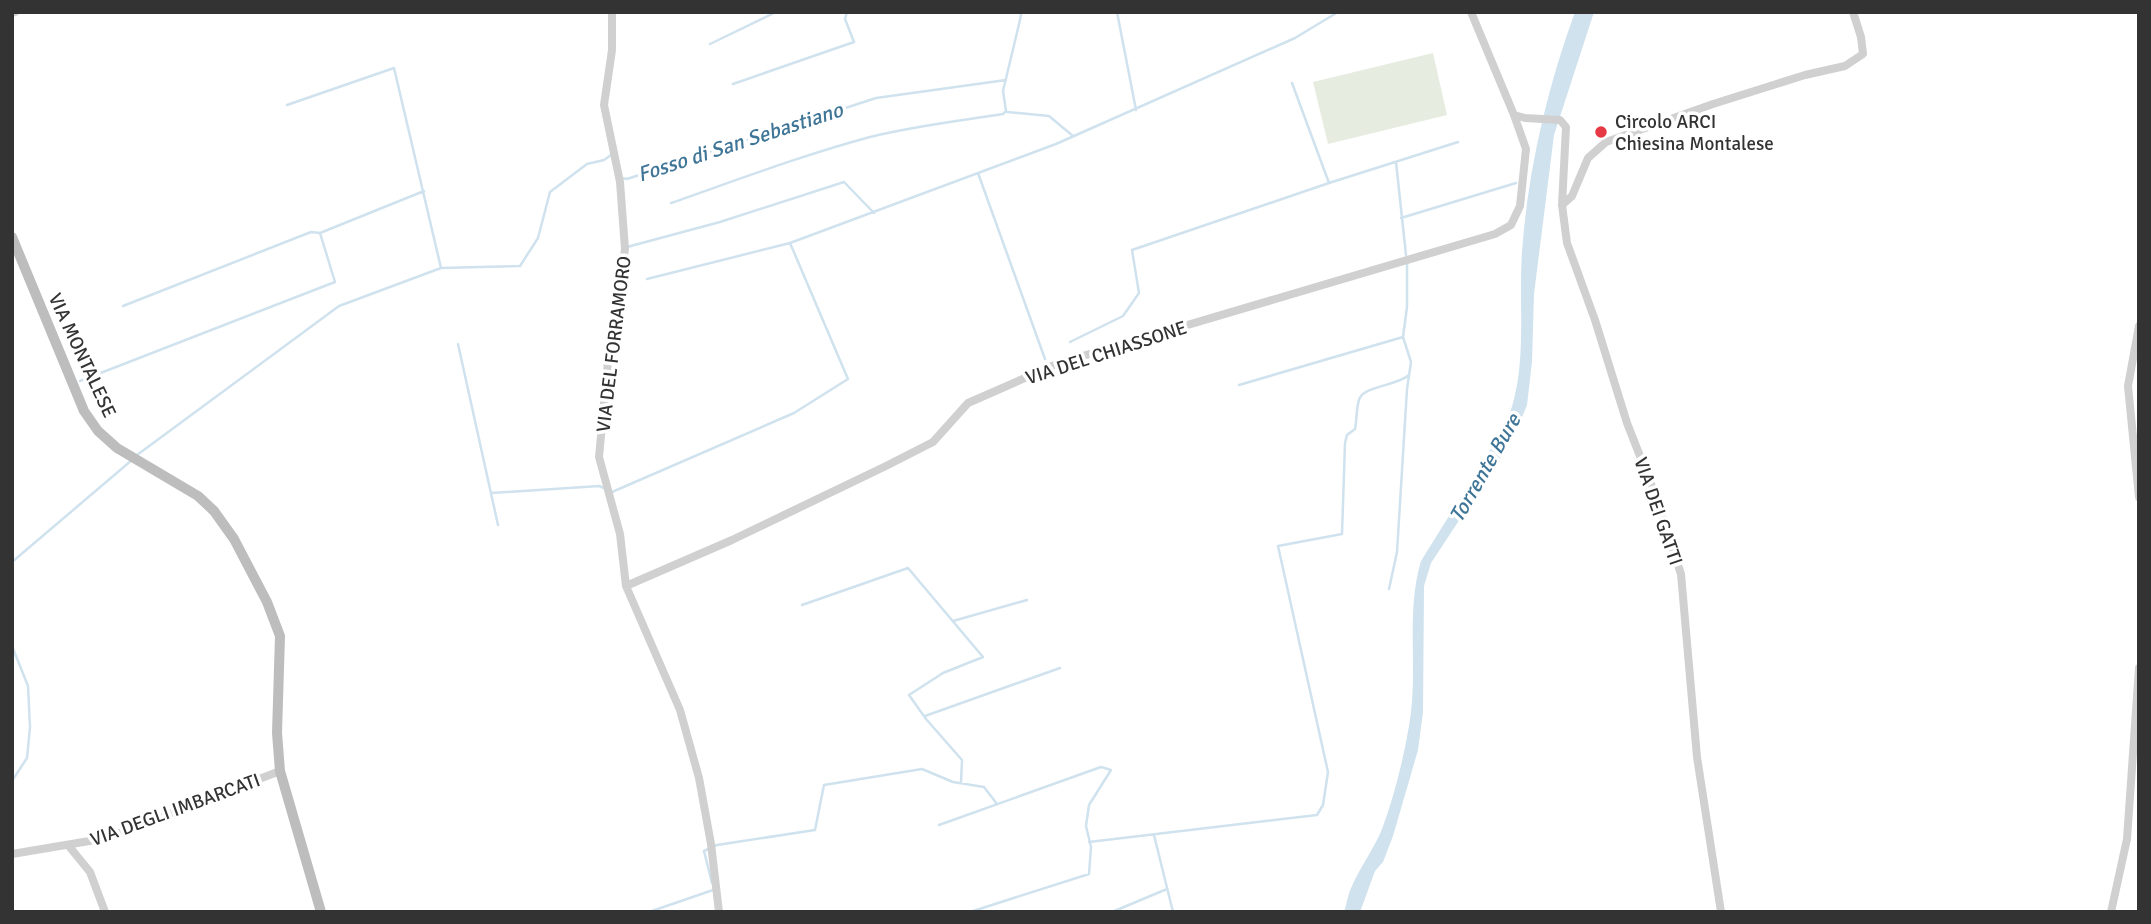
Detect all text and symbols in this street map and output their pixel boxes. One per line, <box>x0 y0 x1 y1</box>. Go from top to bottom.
water label: Fosso di San Sebastiano <box>634 96 847 187</box>
place label: Circolo ARCI Chiesina Montalese <box>1615 110 1774 156</box>
marker: Circolo ARCI Chiesina Montalese <box>1593 124 1609 140</box>
street label: VIA DEL FORRAMORO <box>591 255 637 434</box>
street label: VIA MONTALESE <box>43 289 121 421</box>
street label: VIA DEL CHIASSONE <box>1023 316 1190 390</box>
water label: Torrente Bure <box>1444 408 1527 527</box>
street label: VIA DEI GATTI <box>1628 454 1688 568</box>
street label: VIA DEGLI IMBARCATI <box>87 768 264 852</box>

